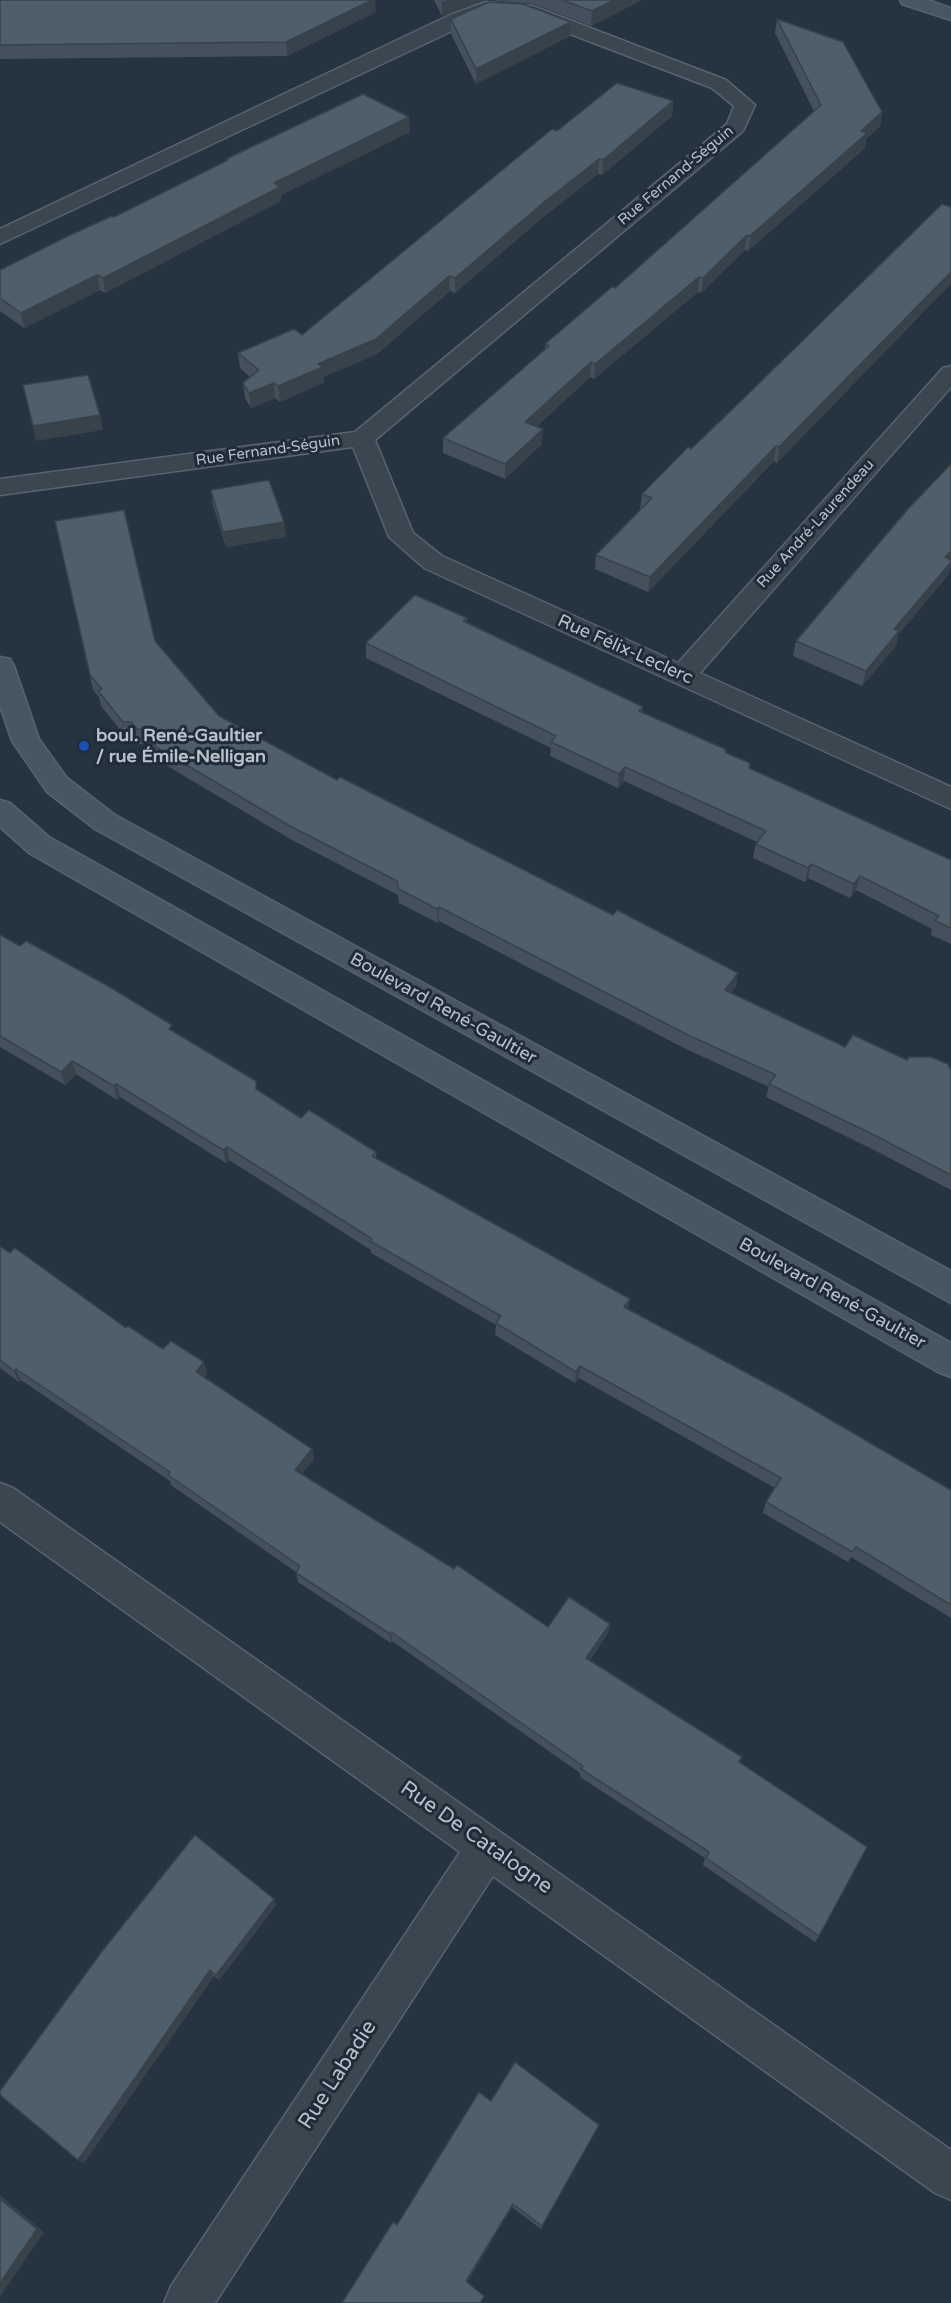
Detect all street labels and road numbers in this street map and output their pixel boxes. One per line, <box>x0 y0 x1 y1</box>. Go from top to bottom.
street label: Rue Fernand-Séguin <box>615 122 737 230</box>
street label: Rue Fernand-Séguin <box>195 432 341 470</box>
street label: Rue André-Laurendeau <box>754 456 878 592</box>
street label: Rue Félix-Leclerc <box>554 610 696 690</box>
street label: Boulevard René-Gaultier <box>346 949 540 1069</box>
street label: Boulevard René-Gaultier <box>735 1234 929 1354</box>
street label: Rue De Catalogne <box>395 1776 557 1900</box>
street label: Rue Labadie <box>294 2016 382 2134</box>

